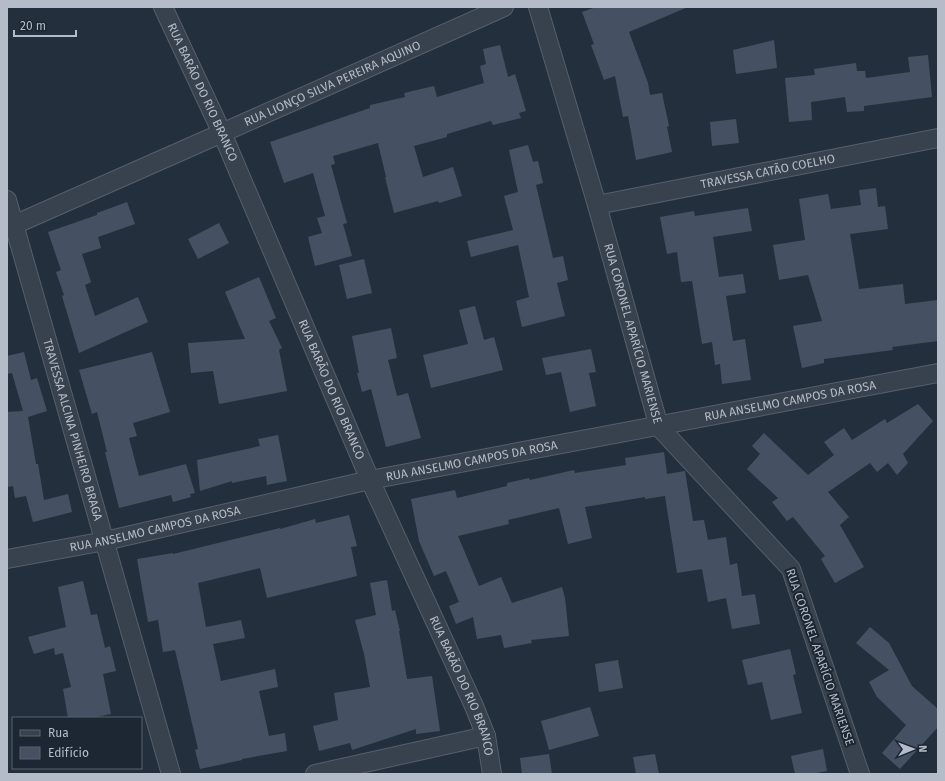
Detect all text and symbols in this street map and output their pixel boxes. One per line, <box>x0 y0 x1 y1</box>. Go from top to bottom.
scale bar <box>14 12 76 38</box>
text: 20 m <box>20 19 46 33</box>
street label: RUA BARÃO DO RIO BRANCO <box>165 21 240 164</box>
street label: RUA LIONÇO SILVA PEREIRA AQUINO <box>242 38 423 129</box>
street label: TRAVESSA CATÃO COELHO <box>699 151 836 192</box>
street label: RUA CORONEL APARÍCIO MARIENSE <box>601 242 665 425</box>
street label: RUA BARÃO DO RIO BRANCO <box>295 317 367 462</box>
street label: TRAVESSA ALCINA PINHEIRO BRAGA <box>40 337 105 522</box>
street label: RUA ANSELMO CAMPOS DA ROSA <box>703 378 877 424</box>
street label: RUA ANSELMO CAMPOS DA ROSA <box>385 438 559 484</box>
street label: RUA ANSELMO CAMPOS DA ROSA <box>69 503 242 554</box>
street label: RUA CORONEL APARÍCIO MARIENSE <box>783 566 858 747</box>
street label: RUA BARÃO DO RIO BRANCO <box>426 614 496 757</box>
legend <box>12 717 142 769</box>
text: Rua <box>48 726 69 740</box>
north arrow <box>893 729 933 769</box>
text: N <box>916 745 929 753</box>
text: Edifício <box>48 746 89 760</box>

